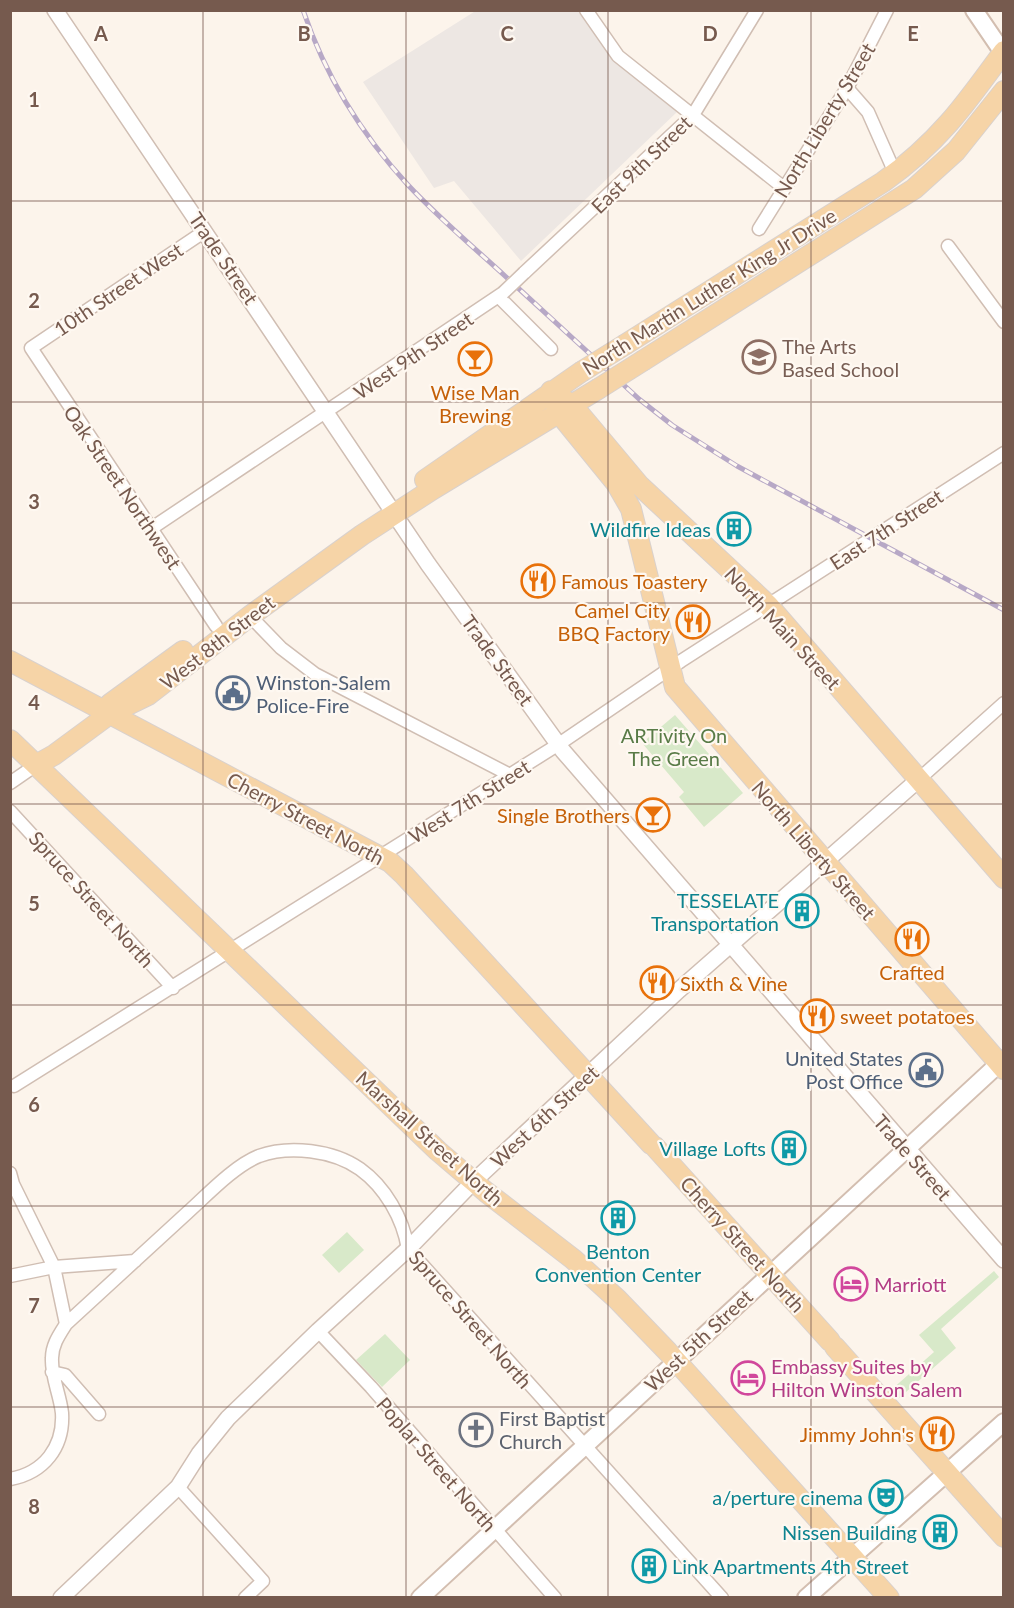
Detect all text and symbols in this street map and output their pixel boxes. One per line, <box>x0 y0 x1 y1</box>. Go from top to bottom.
text: A <box>93 21 108 45</box>
text: B <box>297 21 311 45</box>
text: C <box>500 21 514 45</box>
text: D <box>702 21 718 45</box>
text: E <box>907 21 919 45</box>
street label: North Liberty Street <box>768 38 880 202</box>
text: 1 <box>28 87 40 111</box>
street label: East 9th Street <box>586 110 696 218</box>
street label: North Martin Luther King Jr Drive <box>578 203 840 379</box>
street label: Trade Street <box>184 207 264 309</box>
street label: 10th Street West <box>49 237 187 341</box>
text: 2 <box>28 288 40 312</box>
street label: West 9th Street <box>349 306 477 404</box>
place label: The Arts Based School <box>782 334 899 381</box>
school or university icon: The Arts Based School <box>741 339 777 375</box>
bar icon: Wise Man Brewing <box>457 341 493 377</box>
place label: Wise Man Brewing <box>430 380 520 427</box>
street label: Oak Street Northwest <box>59 400 187 574</box>
street label: East 7th Street <box>825 484 947 574</box>
text: 3 <box>28 489 40 513</box>
building icon: Wildfire Ideas <box>716 511 752 547</box>
place label: Wildfire Ideas <box>590 517 711 541</box>
street label: North Main Street <box>720 562 846 694</box>
restaurant icon: Famous Toastery <box>520 563 556 599</box>
place label: Famous Toastery <box>561 569 708 593</box>
street label: West 8th Street <box>155 590 279 694</box>
place label: Camel City BBQ Factory <box>558 598 671 645</box>
restaurant icon: Camel City BBQ Factory <box>675 604 711 640</box>
street label: Trade Street <box>457 610 539 710</box>
place label: Winston-Salem Police-Fire <box>256 670 391 717</box>
public building icon: Winston-Salem Police-Fire <box>215 675 251 711</box>
text: 4 <box>28 690 40 714</box>
park label: ARTivity On The Green <box>621 723 727 770</box>
street label: West 7th Street <box>404 754 534 848</box>
street label: Cherry Street North <box>223 766 389 870</box>
street label: North Liberty Street <box>747 776 881 924</box>
bar icon: Single Brothers <box>635 797 671 833</box>
place label: Single Brothers <box>497 803 630 827</box>
street label: Spruce Street North <box>25 826 159 972</box>
place label: TESSELATE Transportation <box>651 888 779 935</box>
text: 5 <box>28 891 40 915</box>
building icon: TESSELATE Transportation <box>784 893 820 929</box>
restaurant icon: Crafted <box>894 921 930 957</box>
place label: Crafted <box>879 960 945 984</box>
restaurant icon: Sixth & Vine <box>639 965 675 1001</box>
place label: Sixth & Vine <box>680 971 788 995</box>
restaurant icon: sweet potatoes <box>799 998 835 1034</box>
place label: sweet potatoes <box>840 1004 975 1028</box>
place label: United States Post Office <box>785 1046 903 1093</box>
public building icon: United States Post Office <box>908 1052 944 1088</box>
street label: West 6th Street <box>485 1060 603 1172</box>
street label: Marshall Street North <box>352 1066 508 1210</box>
text: 6 <box>28 1092 40 1116</box>
street label: Trade Street <box>869 1109 957 1205</box>
building icon: Village Lofts <box>771 1130 807 1166</box>
place label: Village Lofts <box>659 1136 766 1160</box>
street label: Cherry Street North <box>676 1171 810 1317</box>
building icon: Benton Convention Center <box>600 1200 636 1236</box>
place label: Benton Convention Center <box>535 1239 702 1286</box>
street label: Spruce Street North <box>405 1245 537 1393</box>
hotel icon: Marriott <box>833 1266 869 1302</box>
place label: Marriott <box>874 1272 947 1296</box>
street label: West 5th Street <box>639 1284 757 1396</box>
text: 7 <box>28 1293 40 1317</box>
place label: Embassy Suites by Hilton Winston Salem <box>771 1354 963 1401</box>
hotel icon: Embassy Suites by Hilton Winston Salem <box>730 1360 766 1396</box>
street label: Poplar Street North <box>372 1392 502 1536</box>
place label: First Baptist Church <box>499 1406 605 1453</box>
church icon: First Baptist Church <box>458 1412 494 1448</box>
restaurant icon: Jimmy John's <box>919 1416 955 1452</box>
place label: Jimmy John's <box>800 1422 914 1446</box>
theatre icon: a/perture cinema <box>868 1479 904 1515</box>
place label: a/perture cinema <box>712 1485 863 1509</box>
text: 8 <box>28 1494 40 1518</box>
building icon: Nissen Building <box>922 1514 958 1550</box>
place label: Nissen Building <box>782 1520 917 1544</box>
building icon: Link Apartments 4th Street <box>631 1548 667 1584</box>
place label: Link Apartments 4th Street <box>672 1554 909 1578</box>

